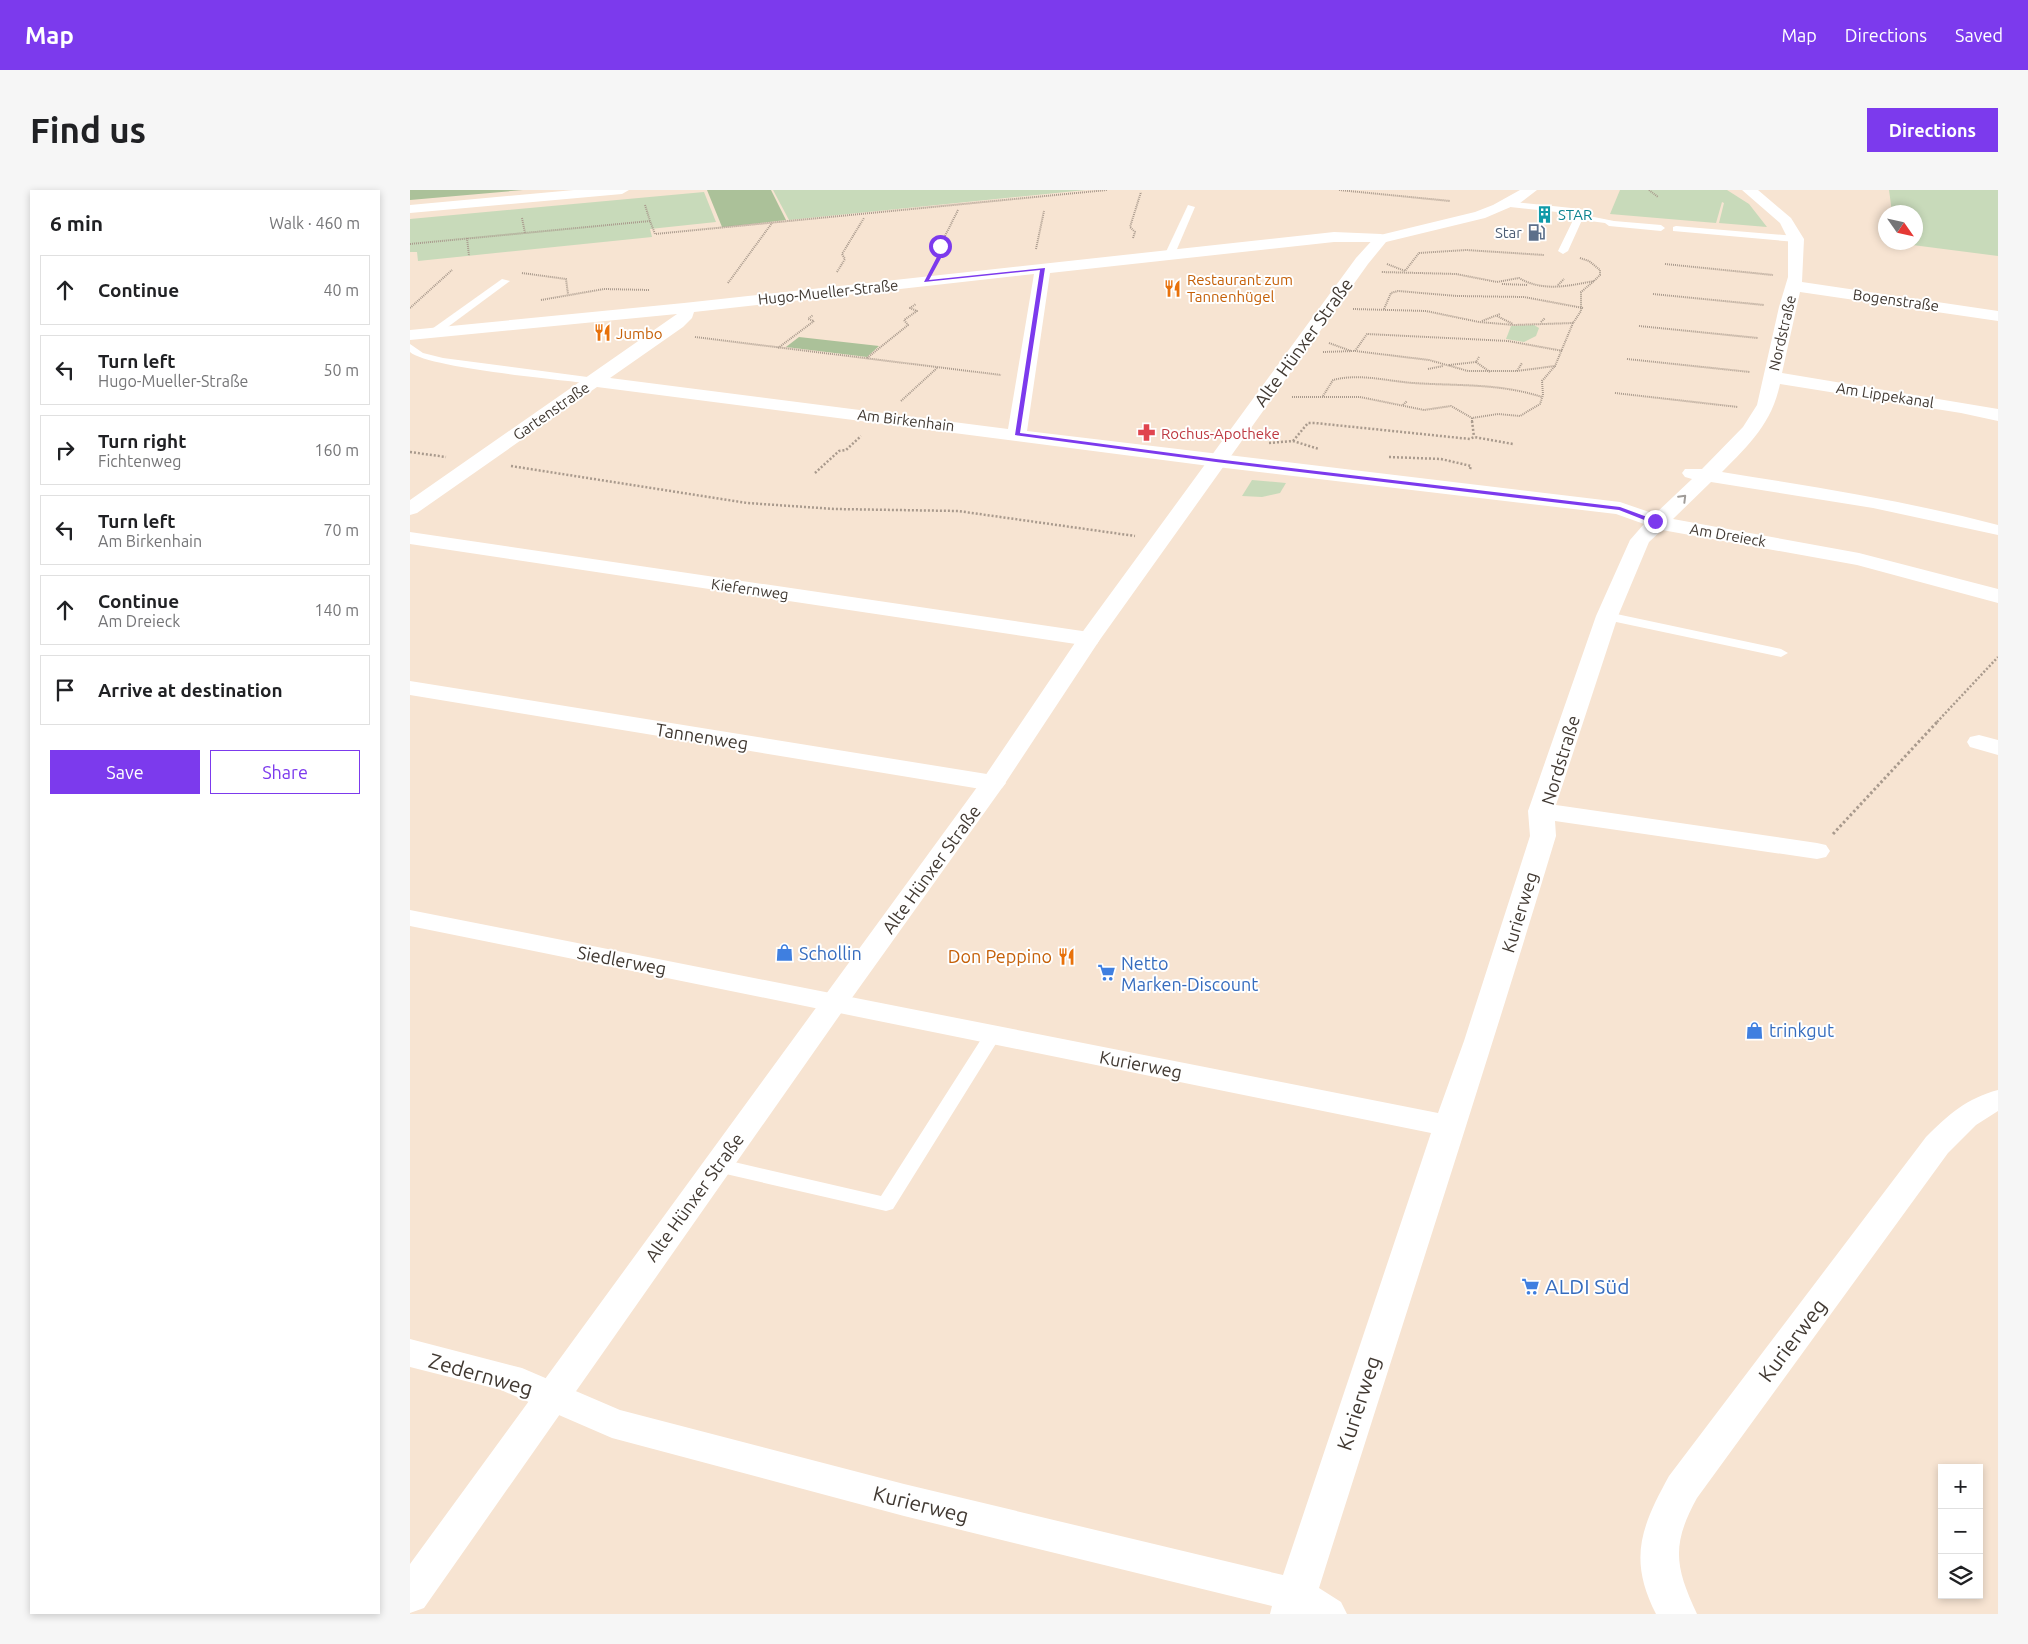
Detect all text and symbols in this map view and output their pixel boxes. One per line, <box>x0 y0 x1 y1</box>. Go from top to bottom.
text: Map <box>25 22 74 49</box>
text: Map <box>1781 25 1817 45</box>
text: Directions <box>1845 25 1927 45</box>
text: Saved <box>1955 25 2003 45</box>
button: Directions <box>1867 108 1998 152</box>
text: Find us <box>30 110 146 150</box>
building icon: STAR <box>1534 204 1554 224</box>
north arrow <box>1878 205 1923 250</box>
place label: STAR <box>1558 206 1592 223</box>
text: 6 min <box>50 211 103 235</box>
text: Walk · 460 m <box>269 214 360 232</box>
fuel station icon: Star <box>1526 222 1546 242</box>
place label: Star <box>1495 224 1522 241</box>
route start <box>929 235 952 258</box>
place label: Restaurant zum Tannenhügel <box>1187 271 1293 305</box>
street label: Alte Hünxer Straße <box>1250 274 1356 410</box>
icon: ahead <box>51 276 79 304</box>
street label: Hugo-Mueller-Straße <box>757 276 899 308</box>
restaurant icon: Restaurant zum Tannenhügel <box>1163 278 1183 298</box>
text: Continue <box>98 279 179 301</box>
text: 40 m <box>323 281 359 299</box>
street label: Bogenstraße <box>1852 286 1940 314</box>
street label: Nordstraße <box>1765 294 1799 372</box>
restaurant icon: Jumbo <box>592 323 612 343</box>
place label: Jumbo <box>616 325 662 342</box>
text: Turn left <box>98 350 176 372</box>
icon: left <box>51 356 79 384</box>
text: 50 m <box>323 361 359 379</box>
text: Hugo-Mueller-Straße <box>98 372 248 390</box>
street label: Gartenstraße <box>510 378 592 444</box>
street label: Am Lippekanal <box>1835 379 1935 411</box>
street label: Am Birkenhain <box>857 406 955 434</box>
pharmacy icon: Rochus-Apotheke <box>1137 423 1157 443</box>
place label: Rochus-Apotheke <box>1161 425 1280 442</box>
text: Turn right <box>98 430 186 452</box>
icon: right <box>51 436 79 464</box>
text: 160 m <box>314 441 359 459</box>
text: Fichtenweg <box>98 452 182 470</box>
one-way arrow <box>1677 495 1686 504</box>
text: Turn left <box>98 510 176 532</box>
route end <box>1644 510 1667 533</box>
icon: left <box>51 516 79 544</box>
street label: Am Dreieck <box>1689 520 1768 550</box>
text: 70 m <box>323 521 359 539</box>
text: Am Birkenhain <box>98 532 202 550</box>
street label: Kiefernweg <box>710 575 790 603</box>
text: Continue <box>98 590 179 612</box>
icon: ahead <box>51 596 79 624</box>
text: 140 m <box>314 601 359 619</box>
text: Am Dreieck <box>98 612 180 630</box>
icon: arrive <box>51 676 79 704</box>
text: Arrive at destination <box>98 679 283 701</box>
street label: Nordstraße <box>1537 713 1583 807</box>
street label: Tannenweg <box>654 719 750 753</box>
button: Save <box>50 750 200 794</box>
button: Share <box>210 750 360 794</box>
street label: Alte Hünxer Straße <box>878 801 984 937</box>
street label: Kurierweg <box>1497 869 1541 955</box>
street label: Siedlerweg <box>576 942 668 978</box>
shop icon: Schollin <box>775 943 795 963</box>
place label: Schollin <box>799 943 862 963</box>
place label: Don Peppino <box>948 946 1052 966</box>
restaurant icon: Don Peppino <box>1056 946 1076 966</box>
place label: Netto Marken-Discount <box>1121 953 1258 994</box>
supermarket icon: Netto Marken-Discount <box>1097 963 1117 983</box>
shop icon: trinkgut <box>1745 1020 1765 1040</box>
place label: trinkgut <box>1769 1020 1834 1040</box>
street label: Kurierweg <box>1098 1046 1184 1082</box>
street label: Alte Hünxer Straße <box>641 1129 747 1265</box>
place label: ALDI Süd <box>1545 1274 1630 1298</box>
supermarket icon: ALDI Süd <box>1521 1276 1541 1296</box>
street label: Kurierweg <box>1753 1294 1831 1386</box>
street label: Zedernweg <box>426 1348 536 1400</box>
street label: Kurierweg <box>1331 1353 1385 1453</box>
map controls <box>1938 1464 1983 1599</box>
button: + <box>1938 1464 1983 1509</box>
street label: Kurierweg <box>871 1481 971 1527</box>
button: − <box>1938 1509 1983 1554</box>
button: layers <box>1938 1554 1983 1599</box>

